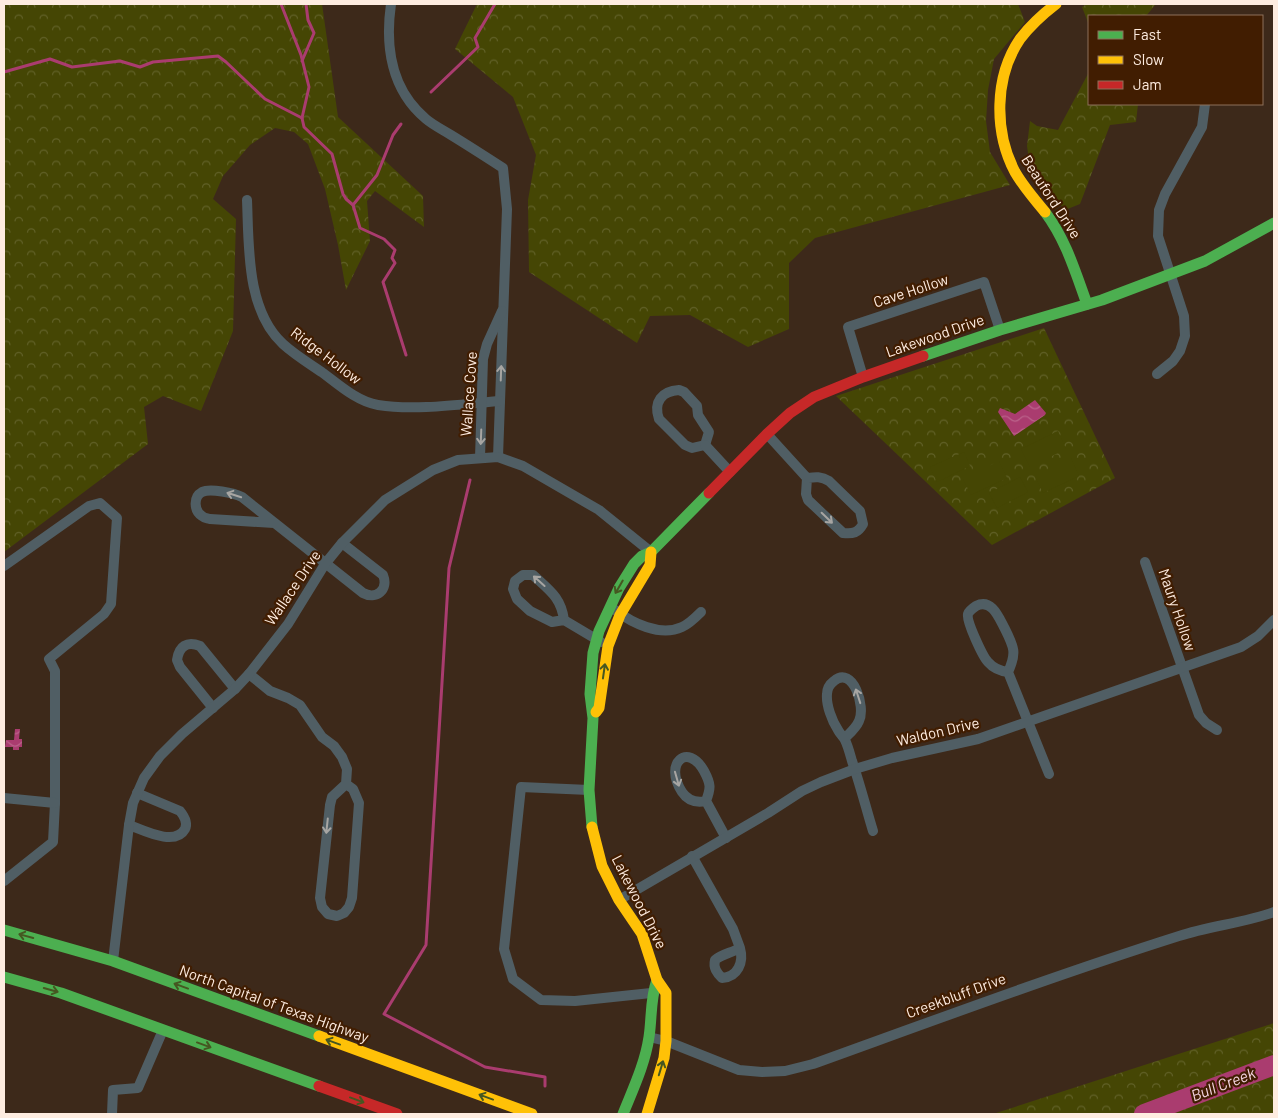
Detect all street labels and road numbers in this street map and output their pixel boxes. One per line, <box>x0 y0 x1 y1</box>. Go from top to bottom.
street label: Beauford Drive <box>1018 151 1085 242</box>
street label: Cave Hollow <box>871 269 951 311</box>
street label: Lakewood Drive <box>883 310 986 360</box>
street label: Ridge Hollow <box>288 323 366 388</box>
street label: Wallace Cove <box>456 351 480 437</box>
street label: Wallace Drive <box>260 546 324 628</box>
street label: Maury Hollow <box>1155 566 1200 653</box>
street label: Waldon Drive <box>895 713 981 749</box>
street label: Lakewood Drive <box>609 852 671 951</box>
street label: North Capital of Texas Highway <box>177 960 372 1046</box>
street label: Creekbluff Drive <box>903 969 1008 1021</box>

